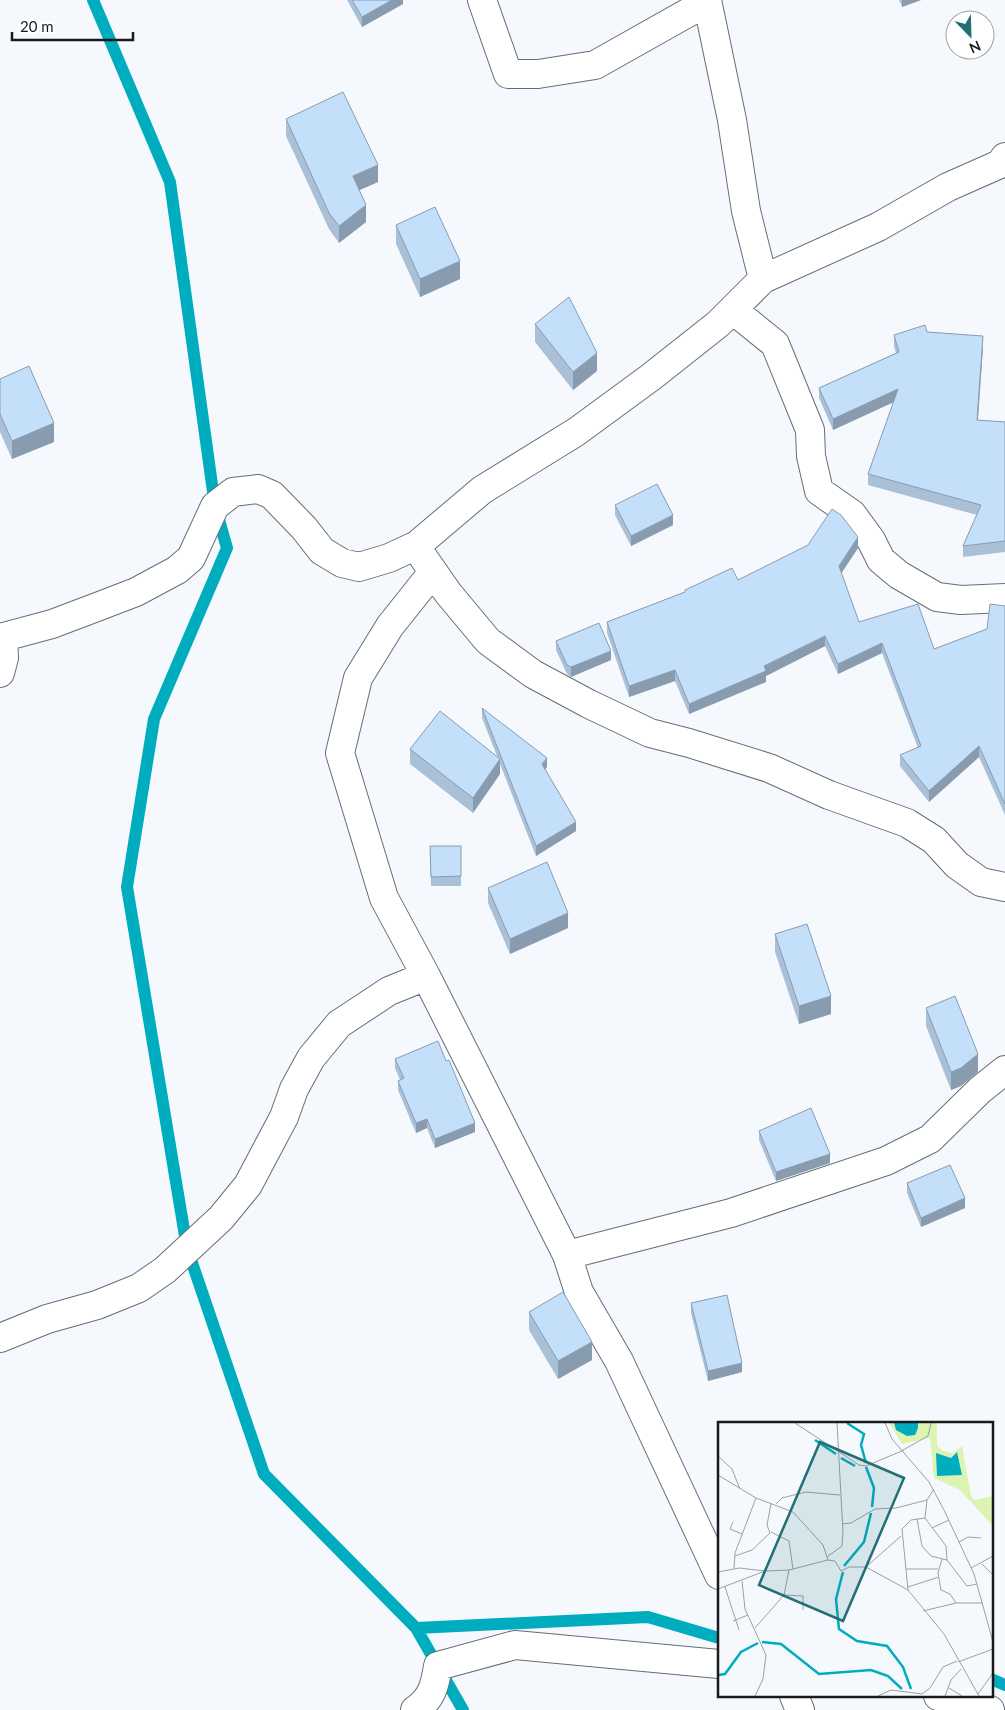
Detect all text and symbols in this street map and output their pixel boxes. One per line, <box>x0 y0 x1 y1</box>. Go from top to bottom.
scale bar <box>12 10 134 42</box>
north arrow <box>945 10 995 60</box>
text: 20 m <box>20 17 54 35</box>
text: N <box>967 37 984 57</box>
inset map <box>718 1422 992 1698</box>

